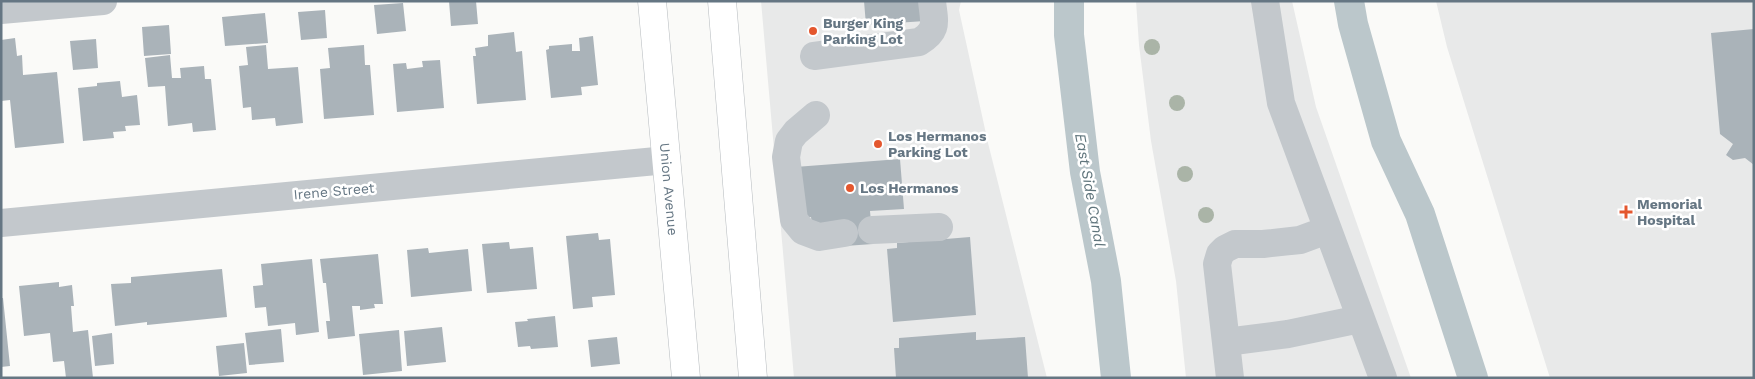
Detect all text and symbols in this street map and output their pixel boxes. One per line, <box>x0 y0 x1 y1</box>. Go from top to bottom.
place label: Burger King Parking Lot <box>823 15 903 47</box>
marker: Burger King Parking Lot <box>807 25 819 37</box>
place label: Los Hermanos Parking Lot <box>888 128 987 160</box>
water label: East Side Canal <box>1071 132 1109 249</box>
marker: Los Hermanos Parking Lot <box>872 138 884 150</box>
street label: Union Avenue <box>657 142 681 236</box>
street label: Irene Street <box>293 179 375 203</box>
place label: Los Hermanos <box>860 180 959 196</box>
marker: Los Hermanos <box>844 182 856 194</box>
place label: Memorial Hospital <box>1637 196 1703 228</box>
marker: Memorial Hospital <box>1619 205 1633 219</box>

